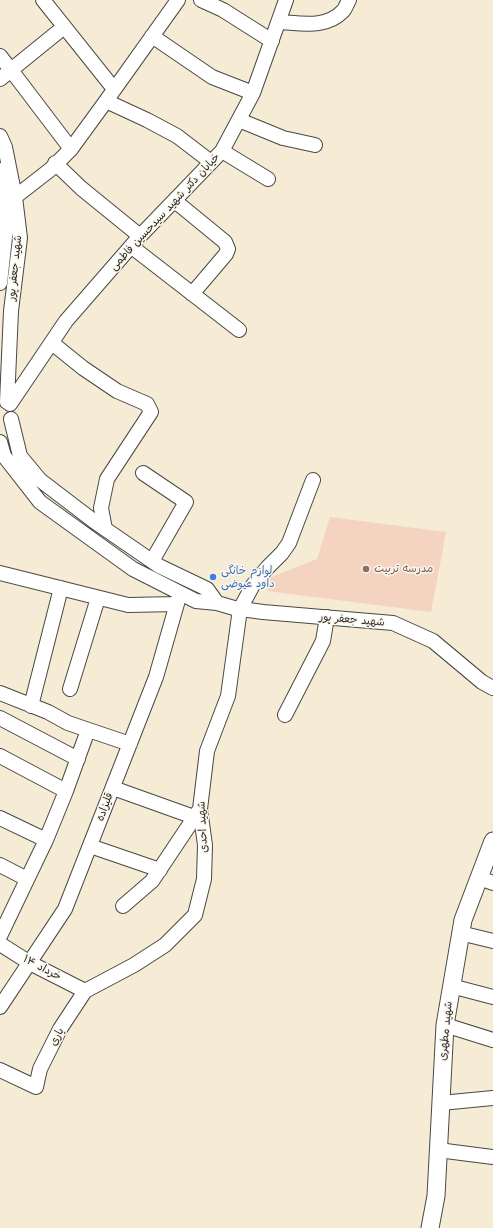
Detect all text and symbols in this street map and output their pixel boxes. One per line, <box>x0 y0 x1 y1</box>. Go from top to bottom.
street label: خیابان دکتر شهید سیدحسین فاطمی <box>107 151 223 273</box>
street label: شهید جعفر پور <box>5 235 25 301</box>
place label: مدرسه تربیت <box>374 562 433 576</box>
place label: لوازم خانگی داود عیوضی <box>221 564 275 590</box>
marker: مدرسه تربیت <box>361 564 371 574</box>
marker: لوازم خانگی داود عیوضی <box>208 572 218 582</box>
street label: شهید جعفر پور <box>319 611 385 629</box>
street label: قلیزاده <box>94 791 116 823</box>
street label: شهید احدی <box>195 801 211 853</box>
street label: ۱۴ خرداد <box>21 953 63 983</box>
street label: شهید مطهری <box>436 1001 456 1061</box>
street label: یاری <box>47 1026 67 1048</box>

